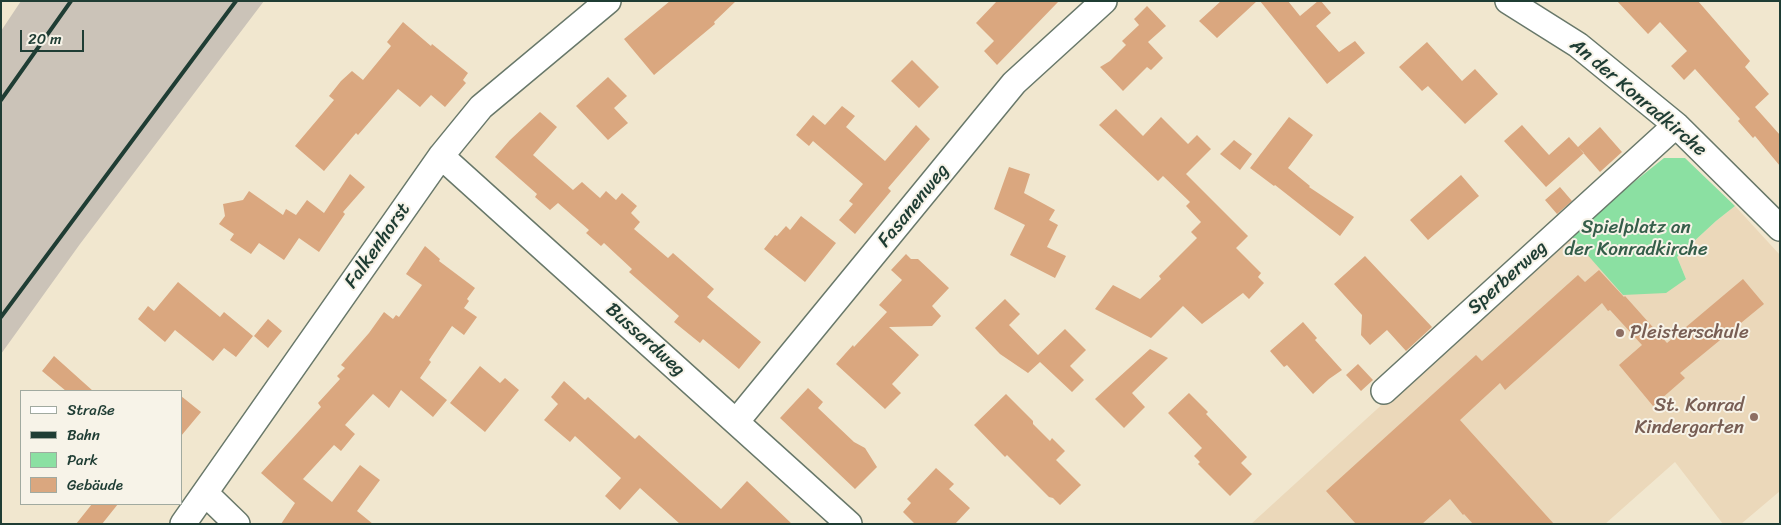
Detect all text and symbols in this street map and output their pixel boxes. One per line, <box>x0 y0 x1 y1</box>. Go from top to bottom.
scale bar <box>22 20 86 52</box>
text: 20 m <box>28 26 62 52</box>
street label: An der Konradkirche <box>1565 34 1711 162</box>
street label: Fasanenweg <box>874 160 954 252</box>
street label: Falkenhorst <box>340 199 416 293</box>
park label: Spielplatz an der Konradkirche <box>1564 217 1708 261</box>
street label: Sperberweg <box>1464 236 1552 320</box>
street label: Bussardweg <box>601 298 689 382</box>
place label: Pleisterschule <box>1630 322 1749 344</box>
marker: Pleisterschule <box>1614 327 1626 339</box>
legend <box>20 390 182 505</box>
place label: St. Konrad Kindergarten <box>1635 395 1744 439</box>
text: Straße <box>67 397 115 423</box>
marker: St. Konrad Kindergarten <box>1748 411 1760 423</box>
text: Bahn <box>67 422 100 448</box>
text: Park <box>67 447 98 473</box>
text: Gebäude <box>67 472 123 498</box>

